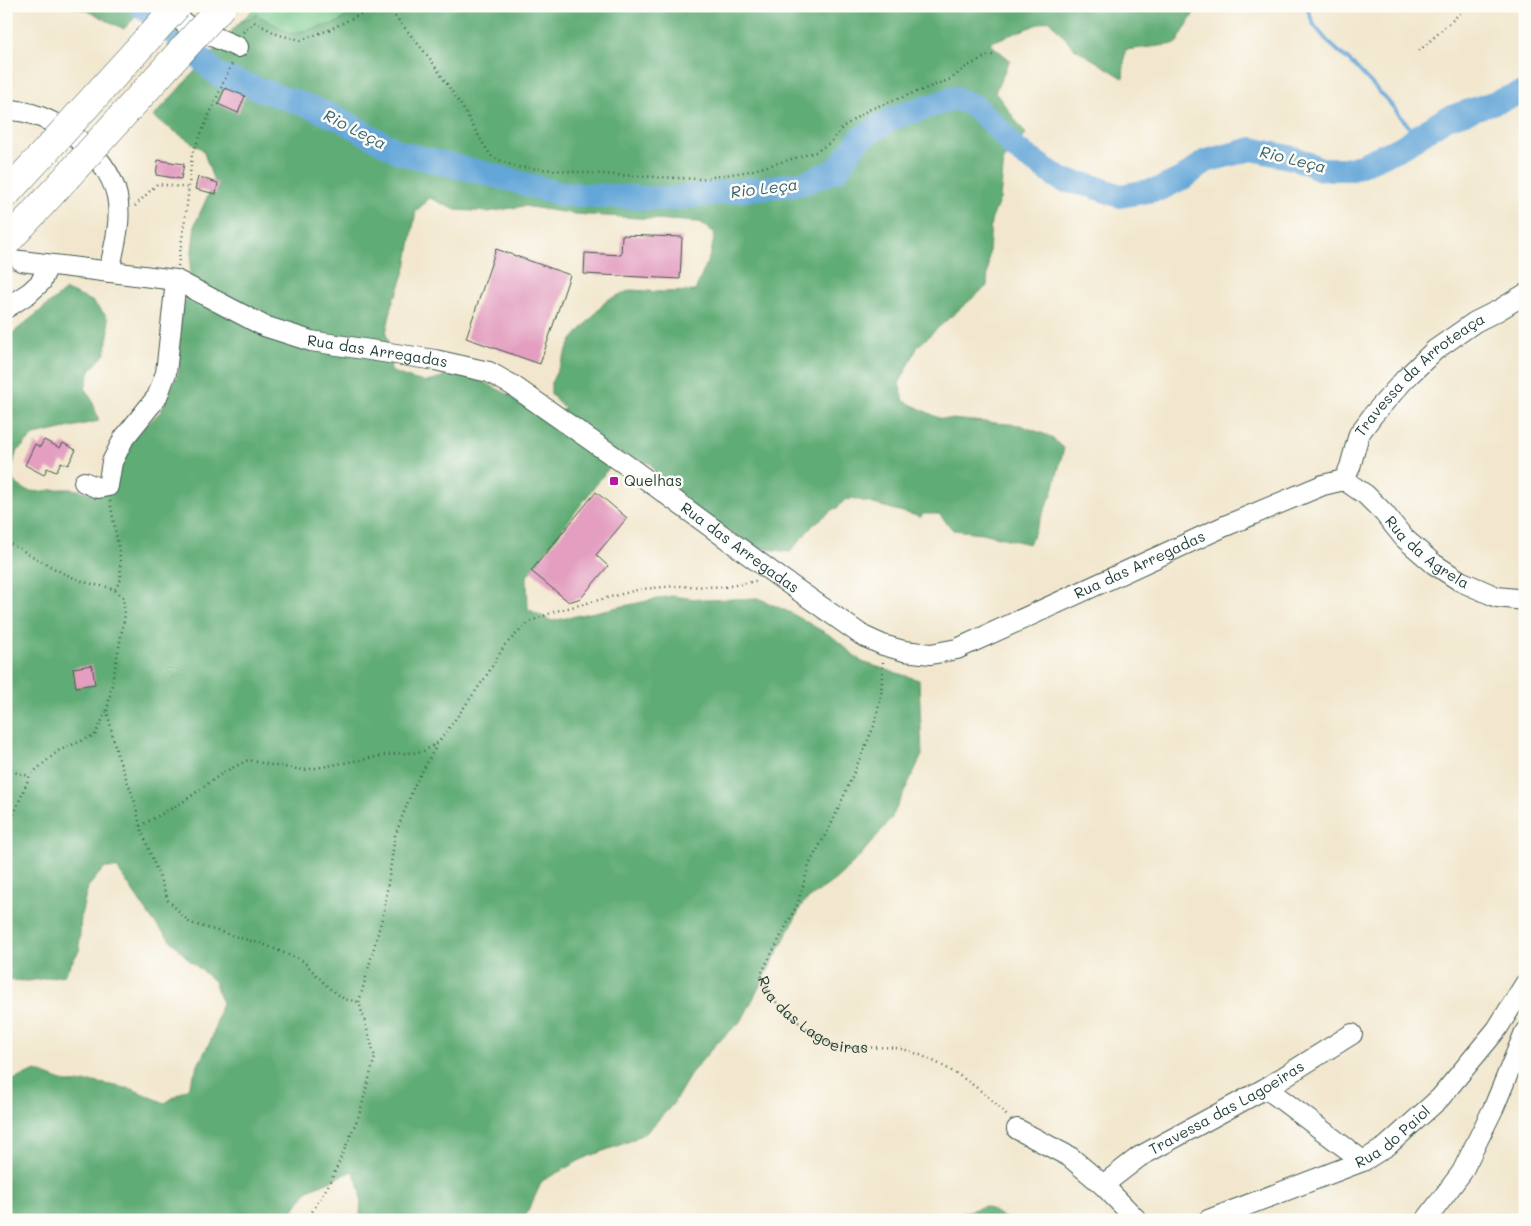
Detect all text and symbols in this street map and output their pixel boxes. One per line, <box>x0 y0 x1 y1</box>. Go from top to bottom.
water label: Rio Leça <box>320 104 390 153</box>
water label: Rio Leça <box>1258 140 1328 177</box>
water label: Rio Leça <box>729 173 799 202</box>
street label: Travessa da Arroteaça <box>1350 308 1488 440</box>
street label: Rua das Arregadas <box>306 330 450 372</box>
place label: Quelhas <box>624 470 682 490</box>
marker: Quelhas <box>608 475 620 487</box>
street label: Rua das Arregadas <box>677 497 803 597</box>
street label: Rua da Agrela <box>1381 511 1472 593</box>
street label: Rua das Arregadas <box>1071 526 1208 603</box>
street label: Rua das Lagoeiras <box>754 973 868 1057</box>
street label: Travessa das Lagoeiras <box>1145 1056 1308 1159</box>
street label: Rua do Paiol <box>1352 1101 1434 1172</box>

